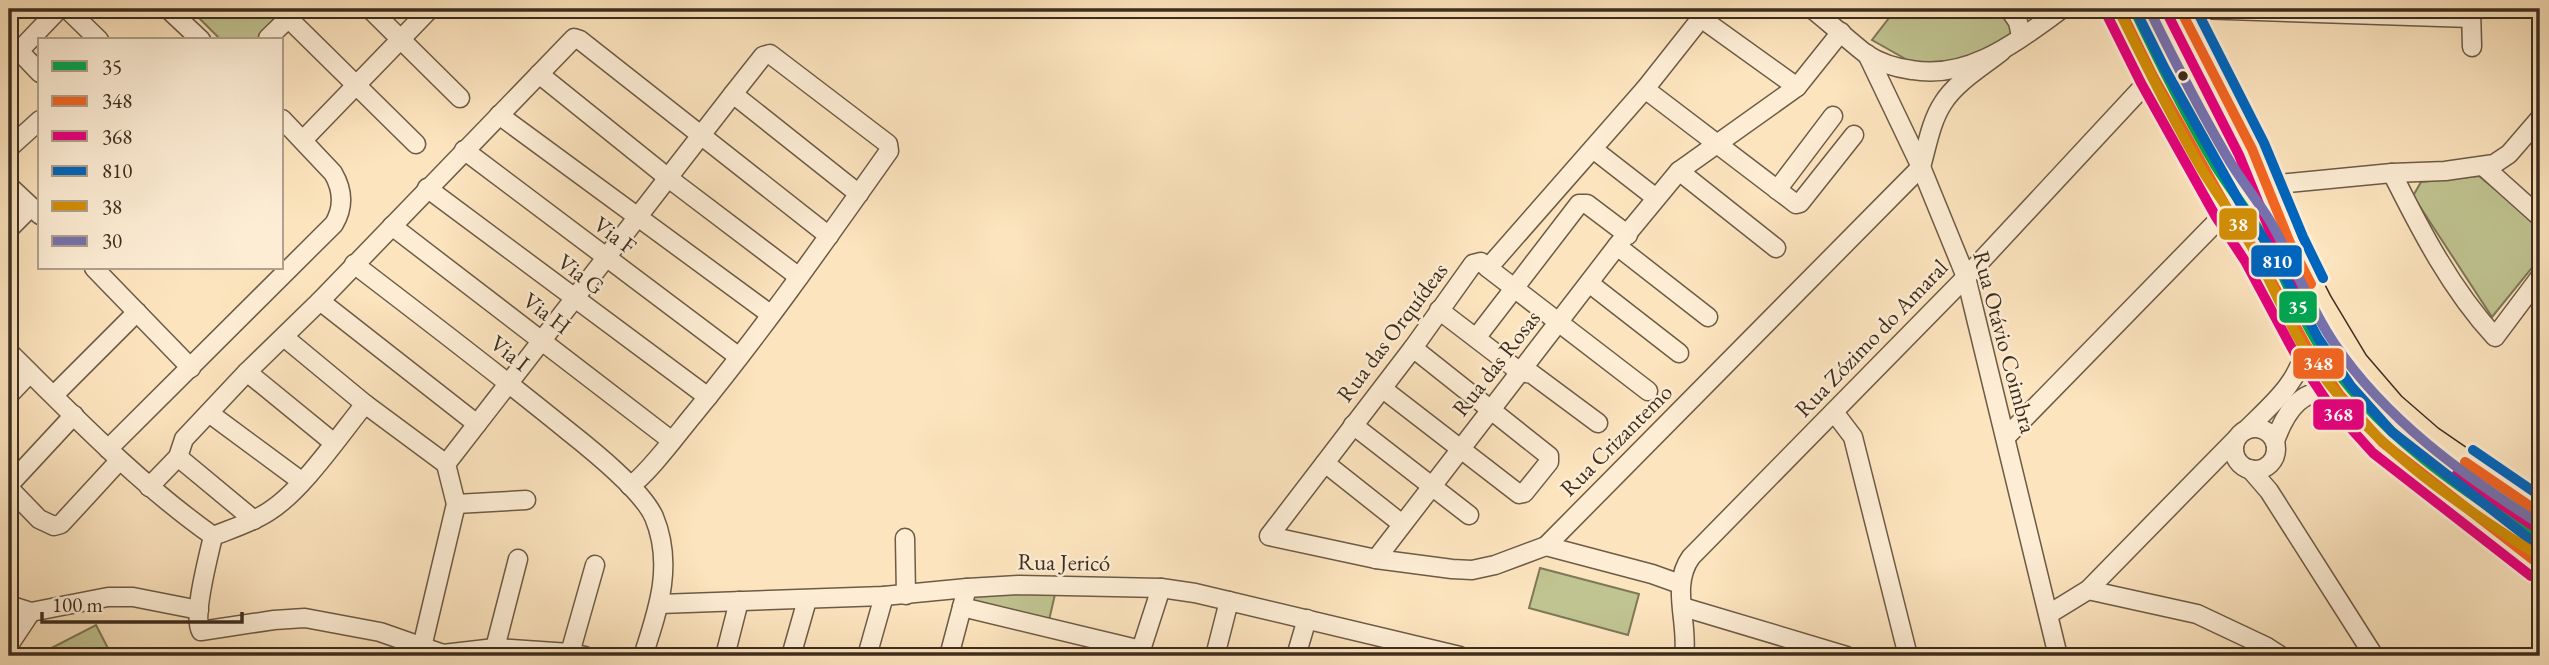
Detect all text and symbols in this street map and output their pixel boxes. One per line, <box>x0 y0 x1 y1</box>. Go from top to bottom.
legend <box>38 38 284 270</box>
text: 35 <box>102 53 122 80</box>
unlabelled marker <box>2176 69 2190 83</box>
text: 348 <box>102 87 132 114</box>
text: 368 <box>102 123 132 150</box>
text: 810 <box>102 157 132 184</box>
text: 38 <box>102 193 122 220</box>
line badge: 38 <box>2218 207 2258 241</box>
street label: Via F <box>588 209 643 261</box>
text: 38 <box>2228 212 2248 237</box>
text: 30 <box>102 227 122 254</box>
line badge: 810 <box>2250 244 2303 278</box>
street label: Via G <box>552 247 610 301</box>
street label: Rua Otávio Coimbra <box>1966 248 2044 437</box>
text: 810 <box>2262 249 2292 274</box>
street label: Rua Zózimo do Amaral <box>1788 252 1954 423</box>
street label: Rua das Orquídeas <box>1330 256 1454 408</box>
street label: Via H <box>517 285 577 341</box>
line badge: 35 <box>2278 290 2318 324</box>
text: 35 <box>2288 295 2308 320</box>
street label: Rua das Rosas <box>1445 304 1547 422</box>
street label: Via I <box>484 328 536 378</box>
line badge: 348 <box>2292 347 2345 380</box>
text: 348 <box>2303 351 2333 376</box>
street label: Rua Crizantemo <box>1553 377 1679 503</box>
line badge: 368 <box>2312 398 2365 431</box>
text: 368 <box>2323 402 2353 427</box>
street label: Rua Jericó <box>1017 546 1111 578</box>
scale bar <box>42 581 242 625</box>
text: 100 m <box>52 591 103 618</box>

